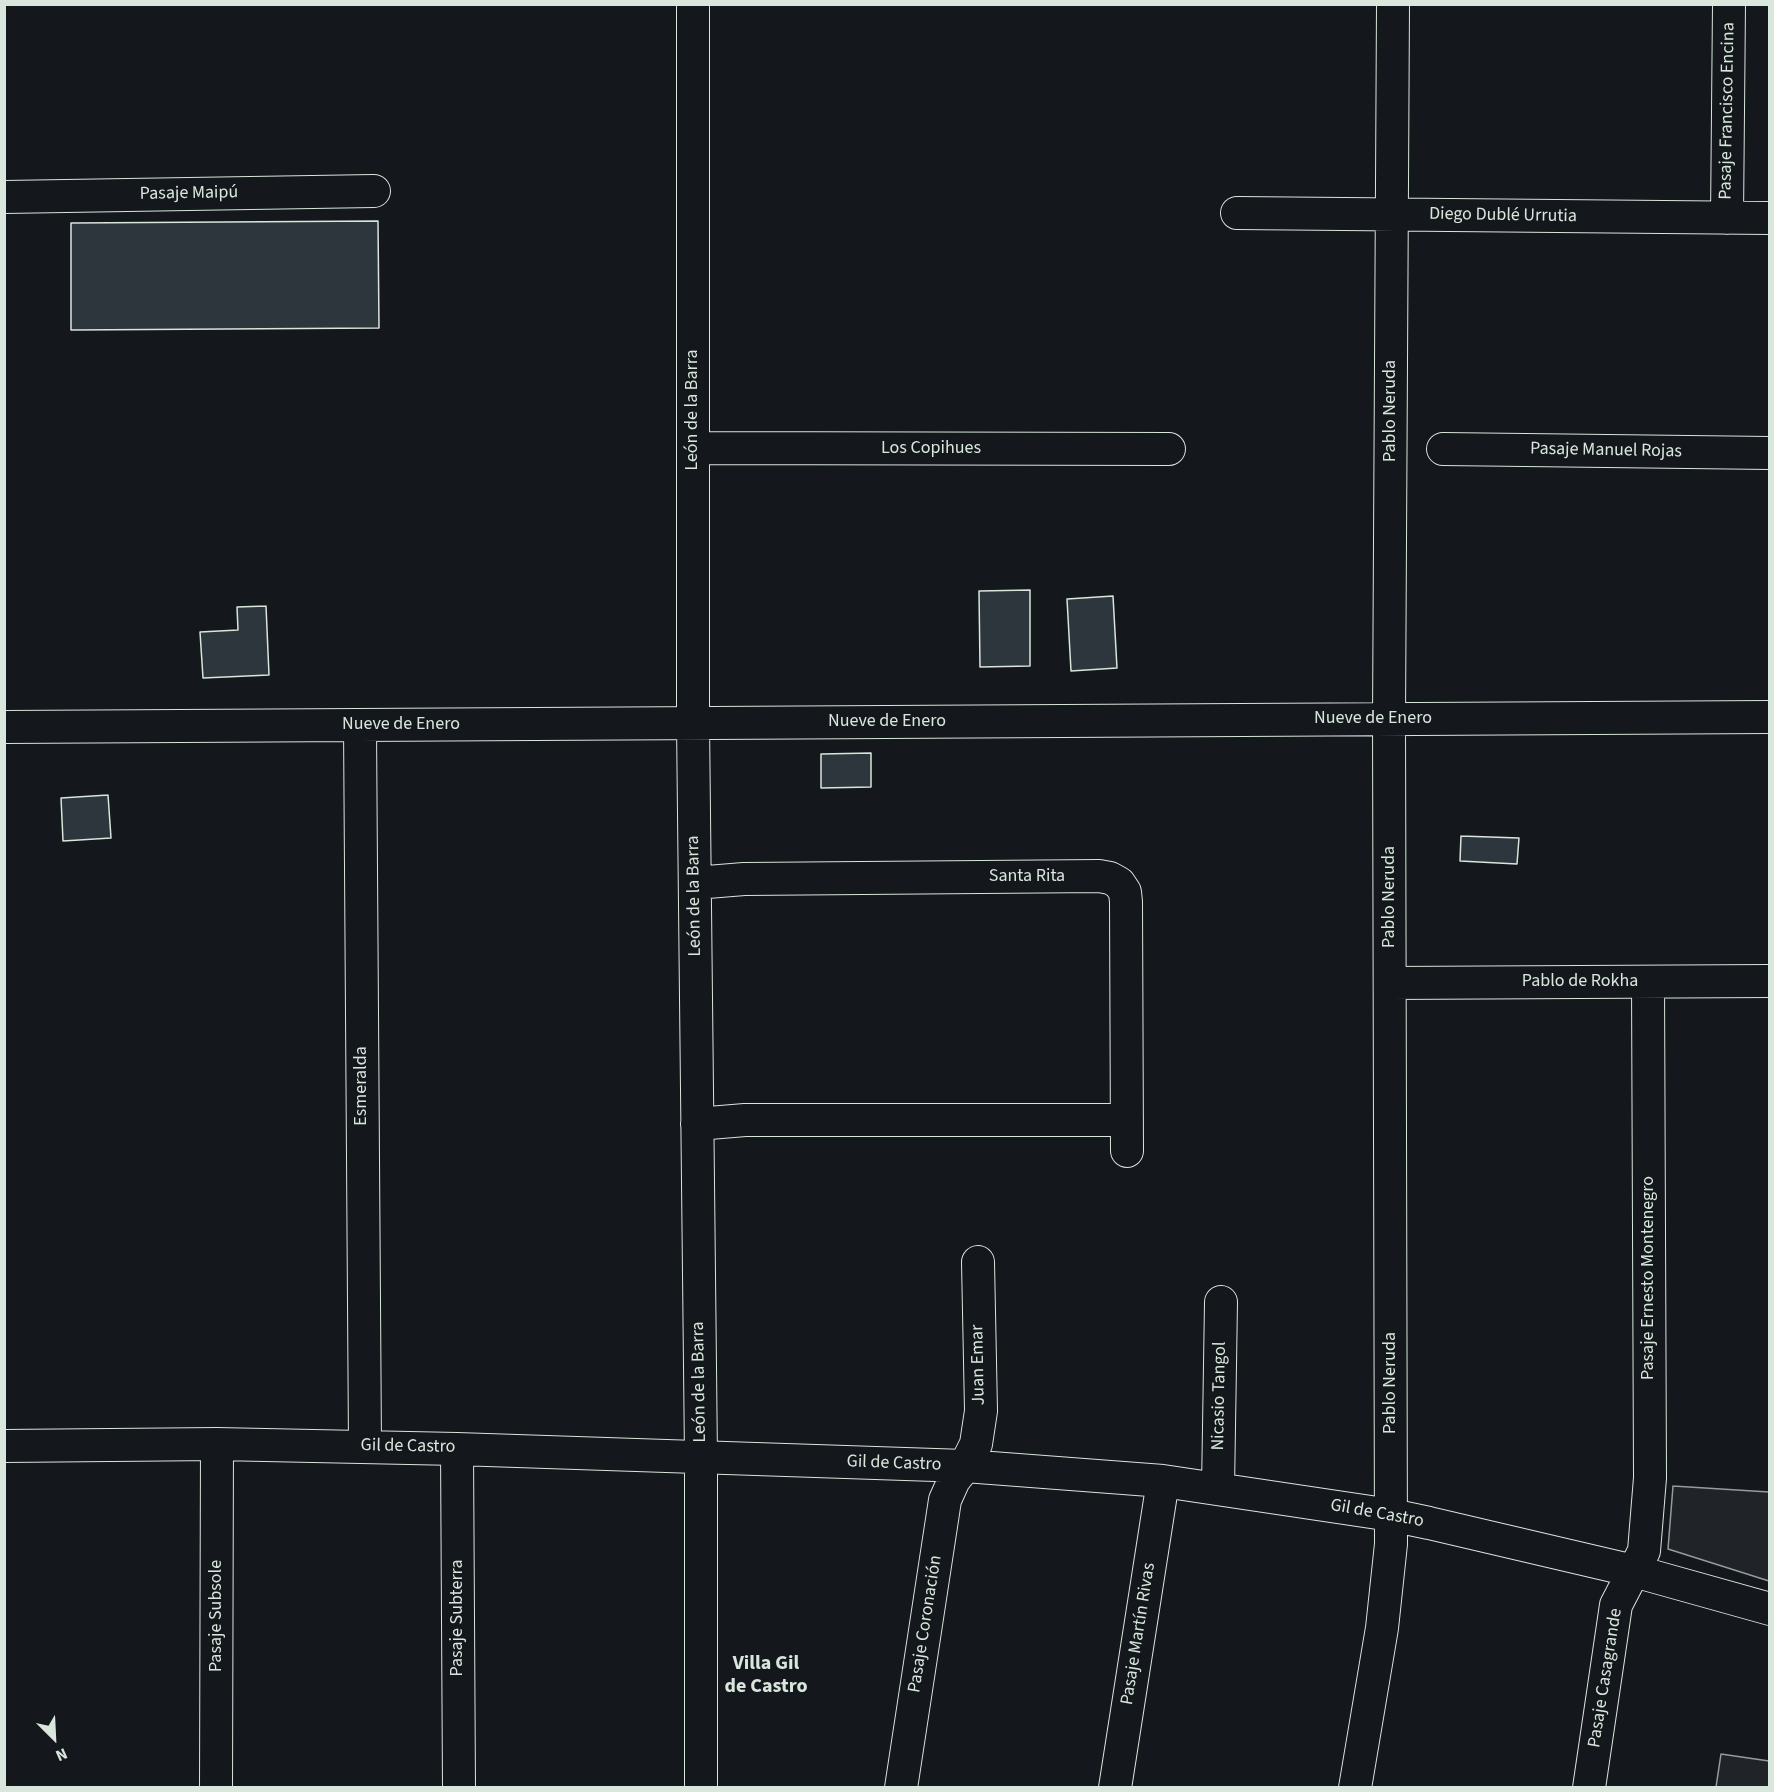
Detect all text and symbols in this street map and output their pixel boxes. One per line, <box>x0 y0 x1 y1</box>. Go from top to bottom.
street label: Pasaje Francisco Encina <box>1716 22 1740 200</box>
street label: Pasaje Maipú <box>140 182 238 206</box>
street label: Diego Dublé Urrutia <box>1429 204 1577 228</box>
street label: León de la Barra <box>682 349 704 471</box>
street label: Pablo Neruda <box>1380 360 1402 462</box>
street label: Los Copihues <box>881 438 981 460</box>
street label: Pasaje Manuel Rojas <box>1530 439 1682 463</box>
street label: Nueve de Enero <box>1314 708 1432 730</box>
street label: Nueve de Enero <box>828 711 946 733</box>
street label: Nueve de Enero <box>342 714 460 736</box>
street label: León de la Barra <box>683 835 707 957</box>
street label: Pablo Neruda <box>1379 846 1401 948</box>
street label: Santa Rita <box>989 866 1065 888</box>
street label: Pablo de Rokha <box>1522 971 1638 993</box>
street label: Esmeralda <box>351 1046 373 1126</box>
street label: Pasaje Ernesto Montenegro <box>1638 1176 1660 1380</box>
street label: León de la Barra <box>688 1321 712 1443</box>
street label: Juan Emar <box>967 1324 991 1406</box>
street label: Pablo Neruda <box>1380 1332 1402 1434</box>
street label: Nicasio Tangol <box>1208 1341 1232 1451</box>
street label: Gil de Castro <box>360 1435 456 1459</box>
street label: Gil de Castro <box>846 1452 942 1476</box>
street label: Gil de Castro <box>1329 1495 1425 1533</box>
street label: Pasaje Coronación <box>904 1554 948 1694</box>
street label: Pasaje Subterra <box>447 1559 469 1677</box>
street label: Pasaje Subsole <box>206 1560 228 1672</box>
street label: Pasaje Martín Rivas <box>1117 1561 1161 1707</box>
street label: Pasaje Casagrande <box>1584 1607 1628 1749</box>
district label: Villa Gil de Castro <box>725 1653 807 1700</box>
north arrow <box>24 1708 84 1768</box>
text: N <box>52 1742 71 1767</box>

